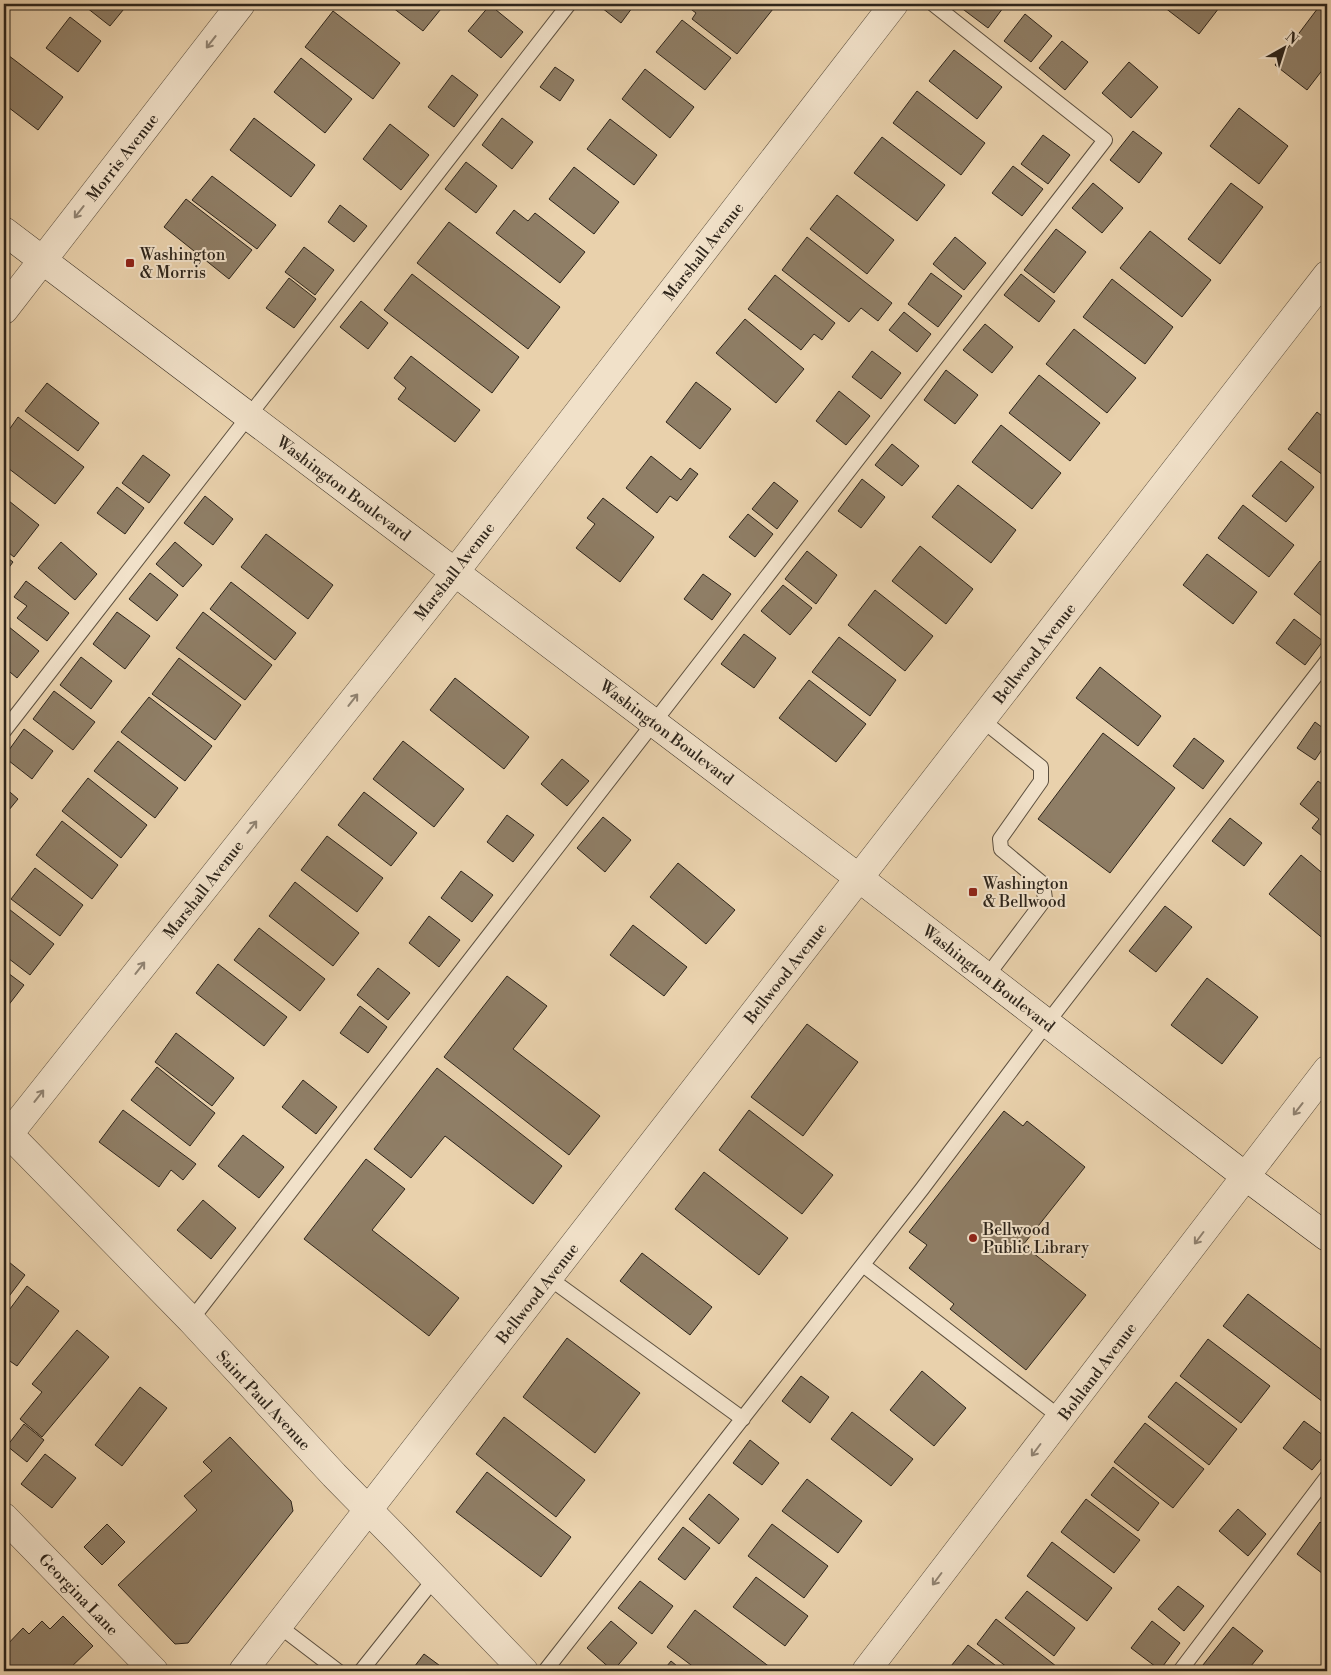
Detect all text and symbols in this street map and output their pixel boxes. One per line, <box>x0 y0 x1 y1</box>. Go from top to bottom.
north arrow <box>1258 22 1308 72</box>
text: N <box>1282 28 1302 49</box>
one-way arrow <box>206 35 216 49</box>
street label: Morris Avenue <box>82 110 163 206</box>
street label: Marshall Avenue <box>659 198 748 305</box>
one-way arrow <box>74 205 84 219</box>
place label: Washington & Morris <box>139 245 226 283</box>
marker: Washington & Morris <box>124 257 136 269</box>
street label: Washington Boulevard <box>272 431 414 546</box>
street label: Marshall Avenue <box>410 518 499 625</box>
street label: Bellwood Avenue <box>989 599 1080 709</box>
street label: Washington Boulevard <box>595 675 737 790</box>
one-way arrow <box>347 694 358 707</box>
one-way arrow <box>247 820 257 834</box>
street label: Marshall Avenue <box>159 836 248 943</box>
place label: Washington & Bellwood <box>982 874 1069 912</box>
marker: Washington & Bellwood <box>967 886 979 898</box>
street label: Bellwood Avenue <box>740 919 831 1029</box>
street label: Washington Boulevard <box>917 920 1059 1037</box>
one-way arrow <box>135 962 146 975</box>
one-way arrow <box>34 1090 45 1103</box>
one-way arrow <box>1292 1102 1303 1115</box>
place label: Bellwood Public Library <box>982 1220 1089 1258</box>
one-way arrow <box>1193 1231 1204 1244</box>
marker: Bellwood Public Library <box>967 1232 979 1244</box>
street label: Bellwood Avenue <box>492 1239 583 1349</box>
street label: Bohland Avenue <box>1054 1319 1141 1425</box>
street label: Saint Paul Avenue <box>212 1347 315 1455</box>
one-way arrow <box>1031 1443 1041 1457</box>
street label: Georgina Lane <box>34 1549 122 1640</box>
one-way arrow <box>932 1572 942 1586</box>

